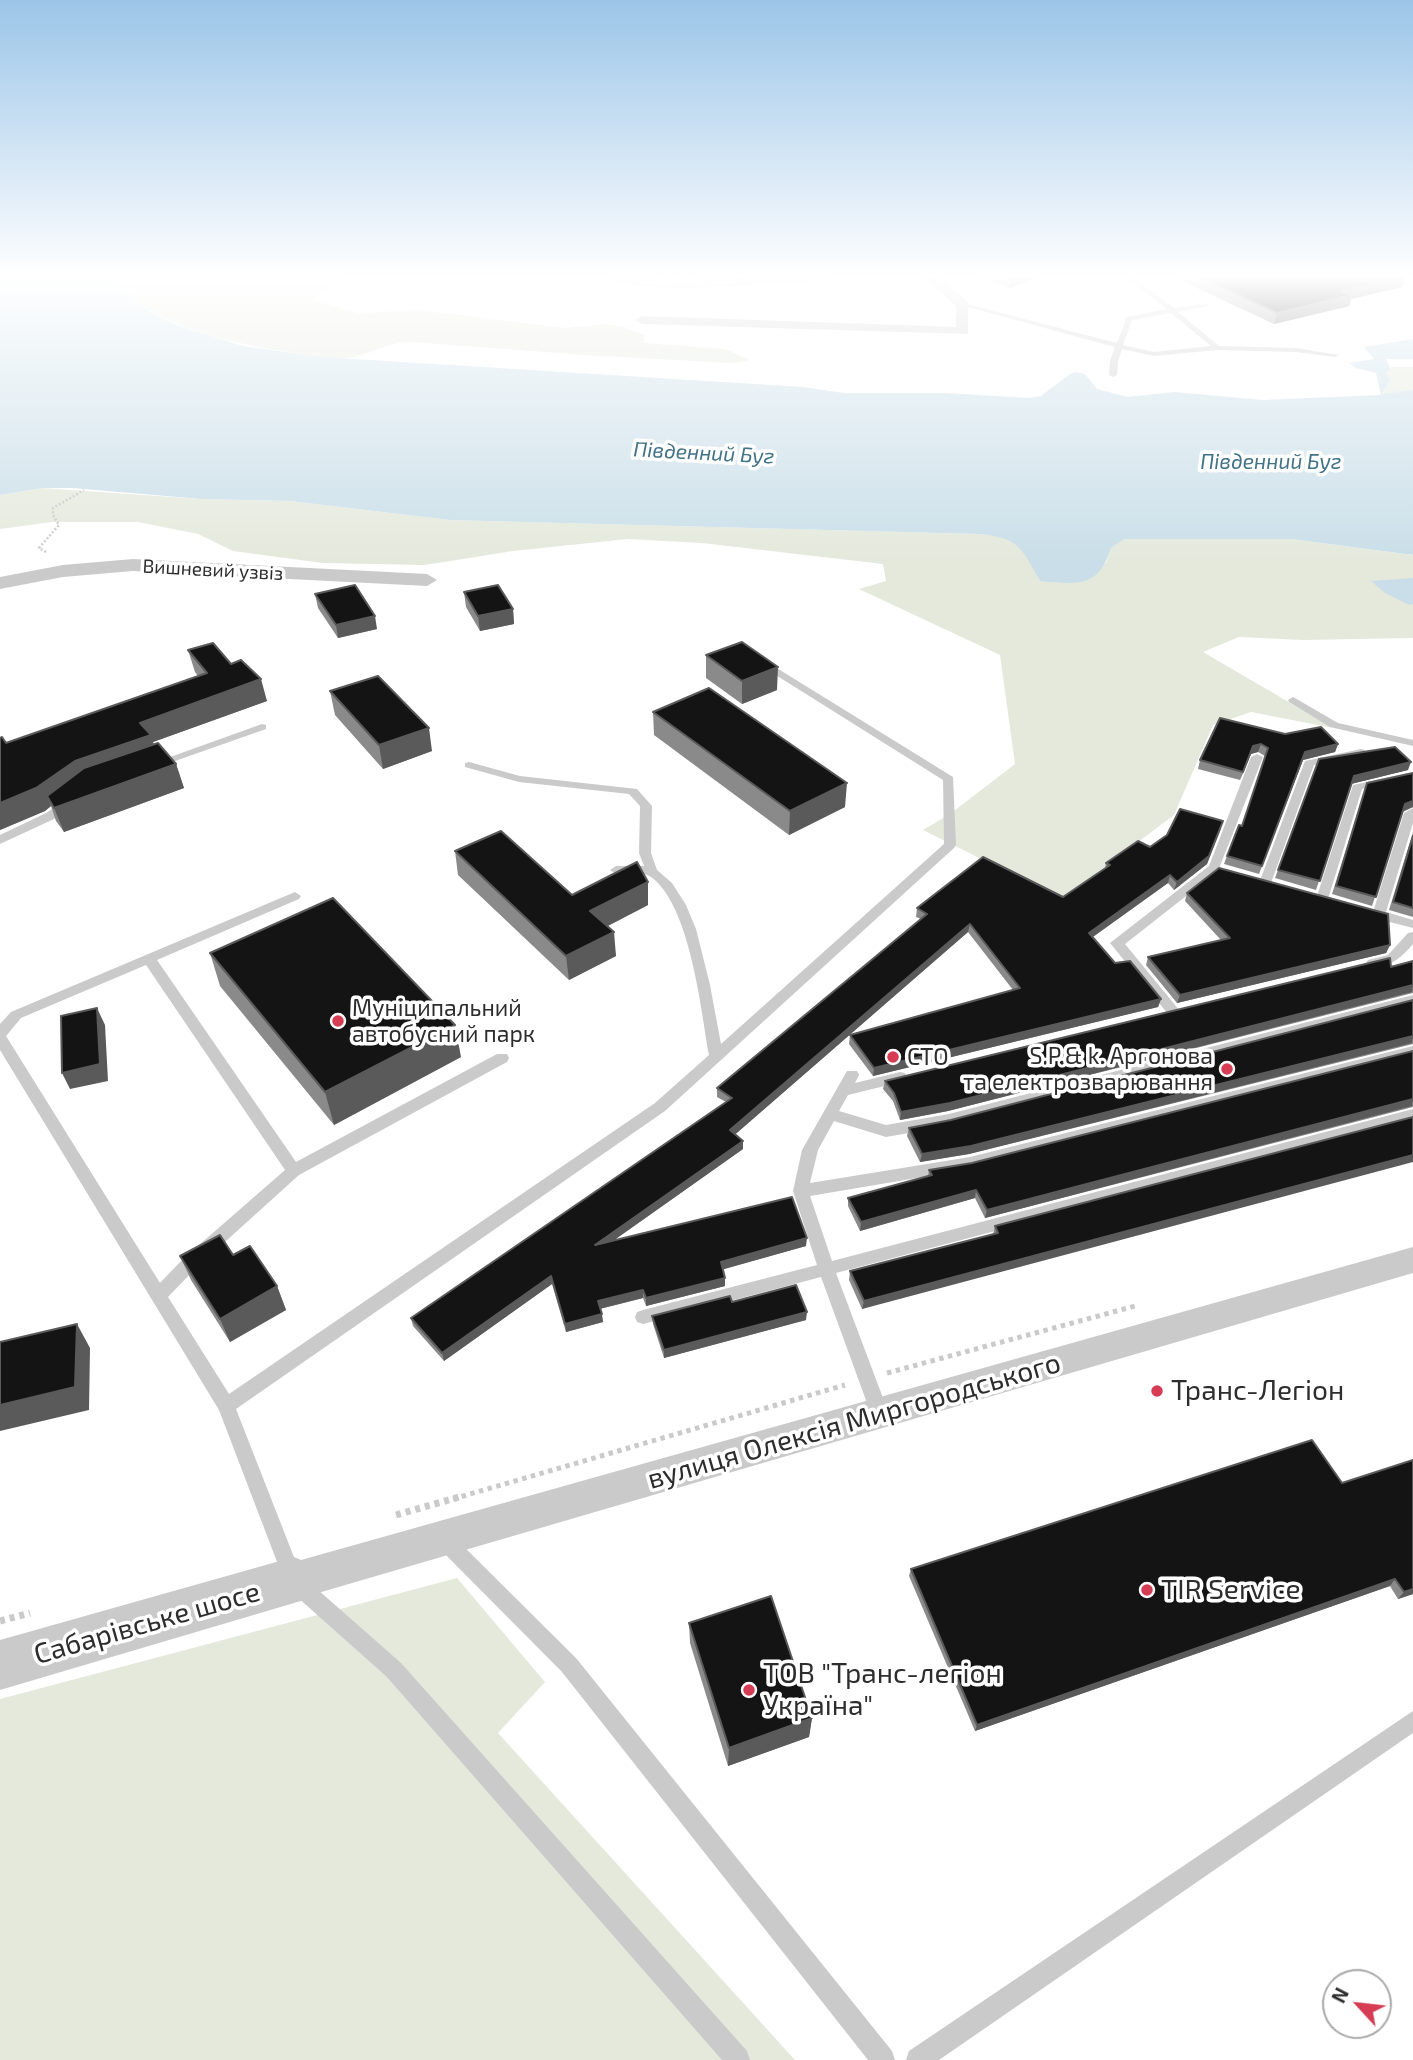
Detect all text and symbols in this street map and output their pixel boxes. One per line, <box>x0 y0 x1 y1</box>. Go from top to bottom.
water label: Південний Буг <box>633 437 775 469</box>
water label: Південний Буг <box>1200 449 1342 475</box>
street label: Вишневий узвіз <box>142 555 284 585</box>
place label: Муніципальний автобусний парк <box>352 994 535 1048</box>
marker: Муніципальний автобусний парк <box>330 1013 346 1029</box>
place label: S.P.& k. Аргонова та електрозварювання <box>963 1042 1213 1096</box>
place label: СТО <box>907 1043 949 1071</box>
marker: СТО <box>885 1049 901 1065</box>
marker: S.P.& k. Аргонова та електрозварювання <box>1219 1061 1235 1077</box>
street label: вулиця Олексія Миргородського <box>644 1346 1064 1496</box>
place label: Транс-Легіон <box>1171 1374 1344 1408</box>
marker: Транс-Легіон <box>1149 1383 1165 1399</box>
place label: TIR Service <box>1161 1573 1300 1607</box>
street label: Сабарівське шосе <box>30 1575 264 1671</box>
marker: TIR Service <box>1139 1582 1155 1598</box>
place label: ТОВ "Транс-легіон Україна" <box>763 1657 1002 1723</box>
marker: ТОВ "Транс-легіон Україна" <box>741 1682 757 1698</box>
north arrow <box>1322 1969 1392 2039</box>
text: N <box>1326 1984 1353 2006</box>

